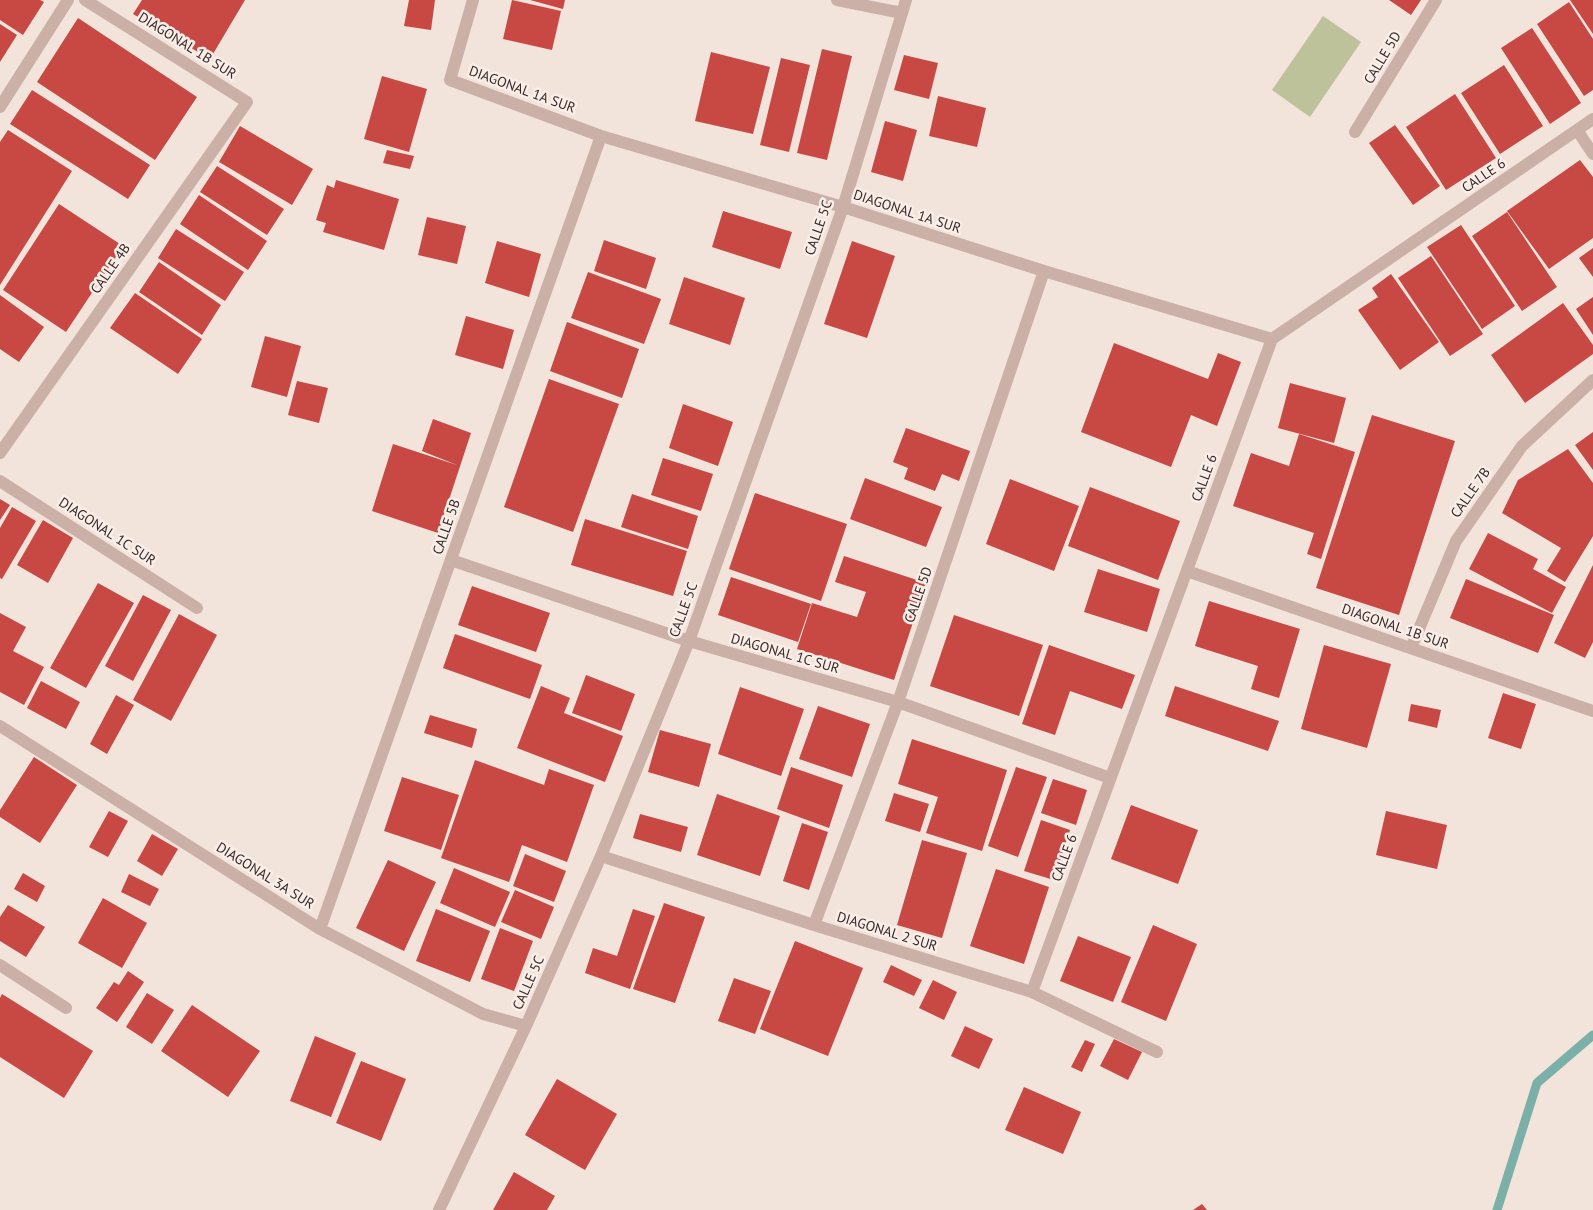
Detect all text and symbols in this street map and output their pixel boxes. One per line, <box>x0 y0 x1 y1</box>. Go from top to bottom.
street label: DIAGONAL 1B SUR <box>135 9 239 83</box>
street label: CALLE 5D <box>1361 29 1405 87</box>
street label: DIAGONAL 1A SUR <box>466 63 578 117</box>
street label: CALLE 6 <box>1459 155 1509 197</box>
street label: DIAGONAL 1A SUR <box>851 187 963 237</box>
street label: CALLE 5C <box>802 198 836 258</box>
street label: CALLE 4B <box>88 241 134 297</box>
street label: CALLE 6 <box>1189 452 1221 504</box>
street label: CALLE 7B <box>1448 465 1494 521</box>
street label: DIAGONAL 1C SUR <box>55 494 159 570</box>
street label: CALLE 5B <box>430 497 464 557</box>
street label: CALLE 5D <box>902 565 936 625</box>
street label: CALLE 5C <box>666 580 702 640</box>
street label: DIAGONAL 1B SUR <box>1339 601 1451 653</box>
street label: DIAGONAL 1C SUR <box>729 630 841 678</box>
street label: CALLE 6 <box>1049 832 1081 884</box>
street label: DIAGONAL 3A SUR <box>213 839 317 913</box>
street label: DIAGONAL 2 SUR <box>835 909 939 955</box>
street label: CALLE 5C <box>510 953 548 1013</box>

